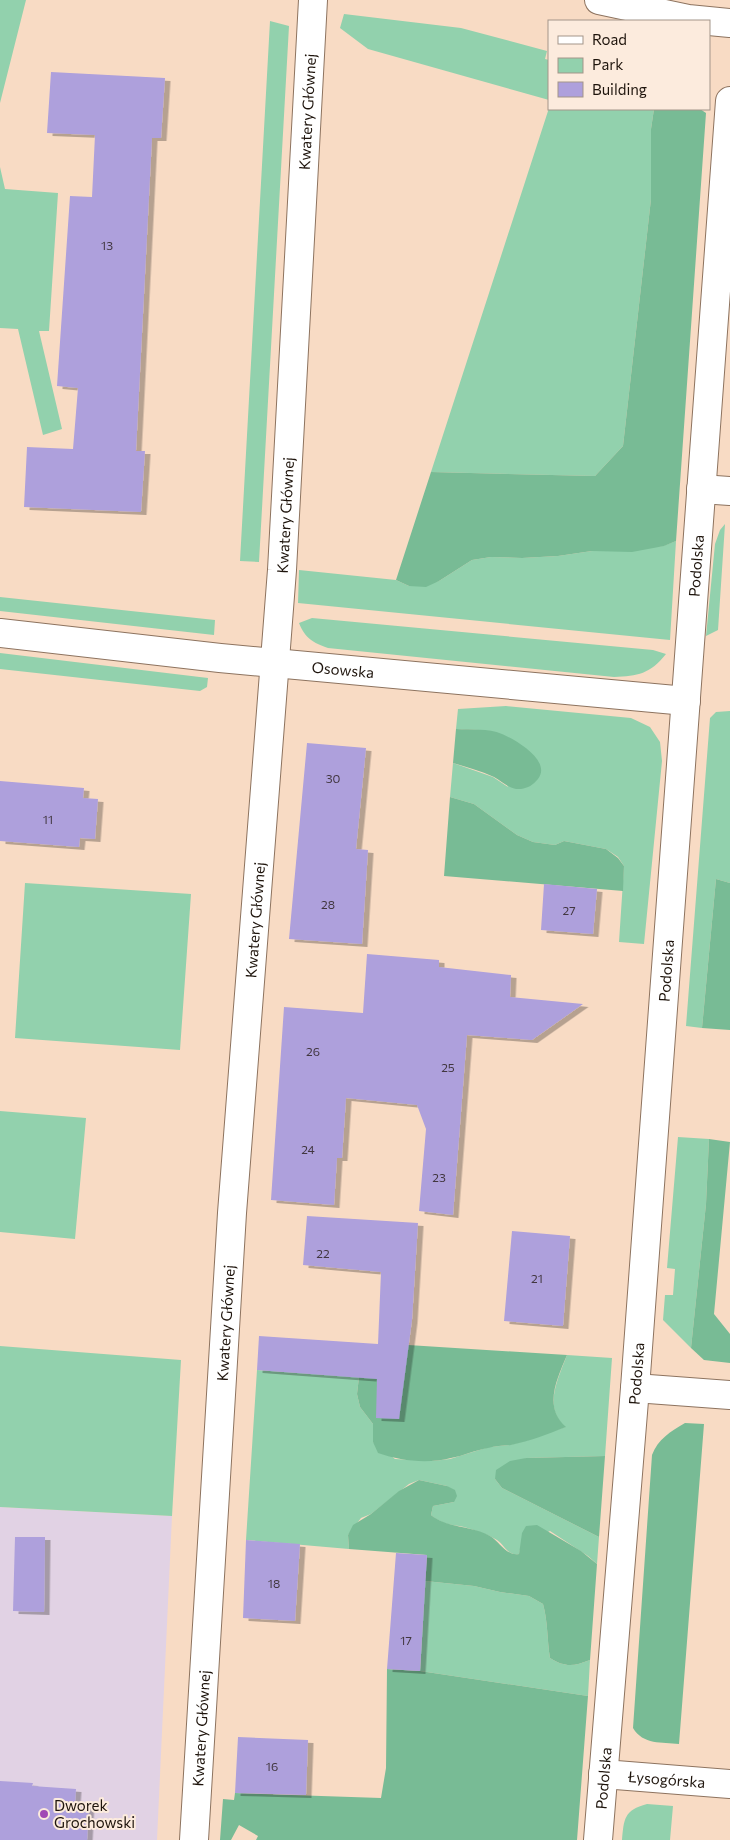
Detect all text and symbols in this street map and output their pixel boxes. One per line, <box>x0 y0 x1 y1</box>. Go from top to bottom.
legend <box>548 20 710 110</box>
text: Road <box>592 30 627 48</box>
street label: Kwatery Głównej <box>295 53 319 170</box>
text: Park <box>592 55 623 73</box>
text: Building <box>592 80 647 98</box>
house number: 13 <box>101 238 113 252</box>
street label: Kwatery Głównej <box>273 457 297 574</box>
street label: Podolska <box>684 534 707 598</box>
street label: Osowska <box>311 658 375 681</box>
house number: 30 <box>326 771 341 785</box>
house number: 11 <box>43 812 53 826</box>
street label: Kwatery Głównej <box>241 861 268 979</box>
house number: 28 <box>321 897 335 911</box>
house number: 27 <box>563 903 575 917</box>
street label: Podolska <box>655 939 677 1002</box>
house number: 26 <box>306 1044 320 1058</box>
house number: 25 <box>441 1060 455 1074</box>
house number: 24 <box>301 1142 315 1156</box>
house number: 23 <box>432 1170 446 1184</box>
house number: 22 <box>316 1246 330 1260</box>
street label: Kwatery Głównej <box>213 1264 238 1382</box>
house number: 21 <box>531 1271 543 1285</box>
street label: Podolska <box>625 1342 647 1405</box>
house number: 18 <box>268 1576 280 1590</box>
house number: 17 <box>400 1633 412 1647</box>
street label: Kwatery Głównej <box>188 1670 213 1787</box>
street label: Podolska <box>592 1746 615 1810</box>
house number: 16 <box>266 1759 278 1773</box>
street label: Łysogórska <box>627 1767 706 1791</box>
place label: Dworek Grochowski <box>54 1796 135 1831</box>
marker: Dworek Grochowski <box>38 1808 50 1820</box>

